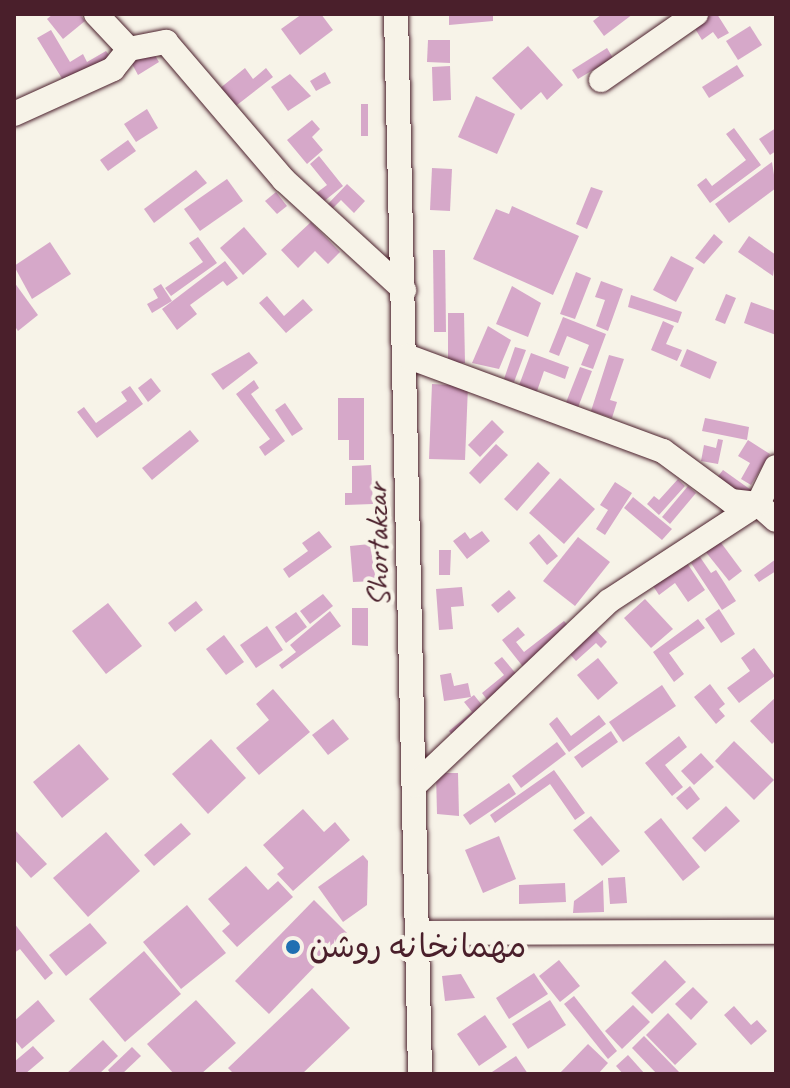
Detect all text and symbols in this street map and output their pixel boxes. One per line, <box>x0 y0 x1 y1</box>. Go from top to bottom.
street label: Shortakzar <box>358 483 398 607</box>
place label: مهمانخانه روشن <box>309 928 526 966</box>
marker: مهمانخانه روشن <box>284 938 302 956</box>

